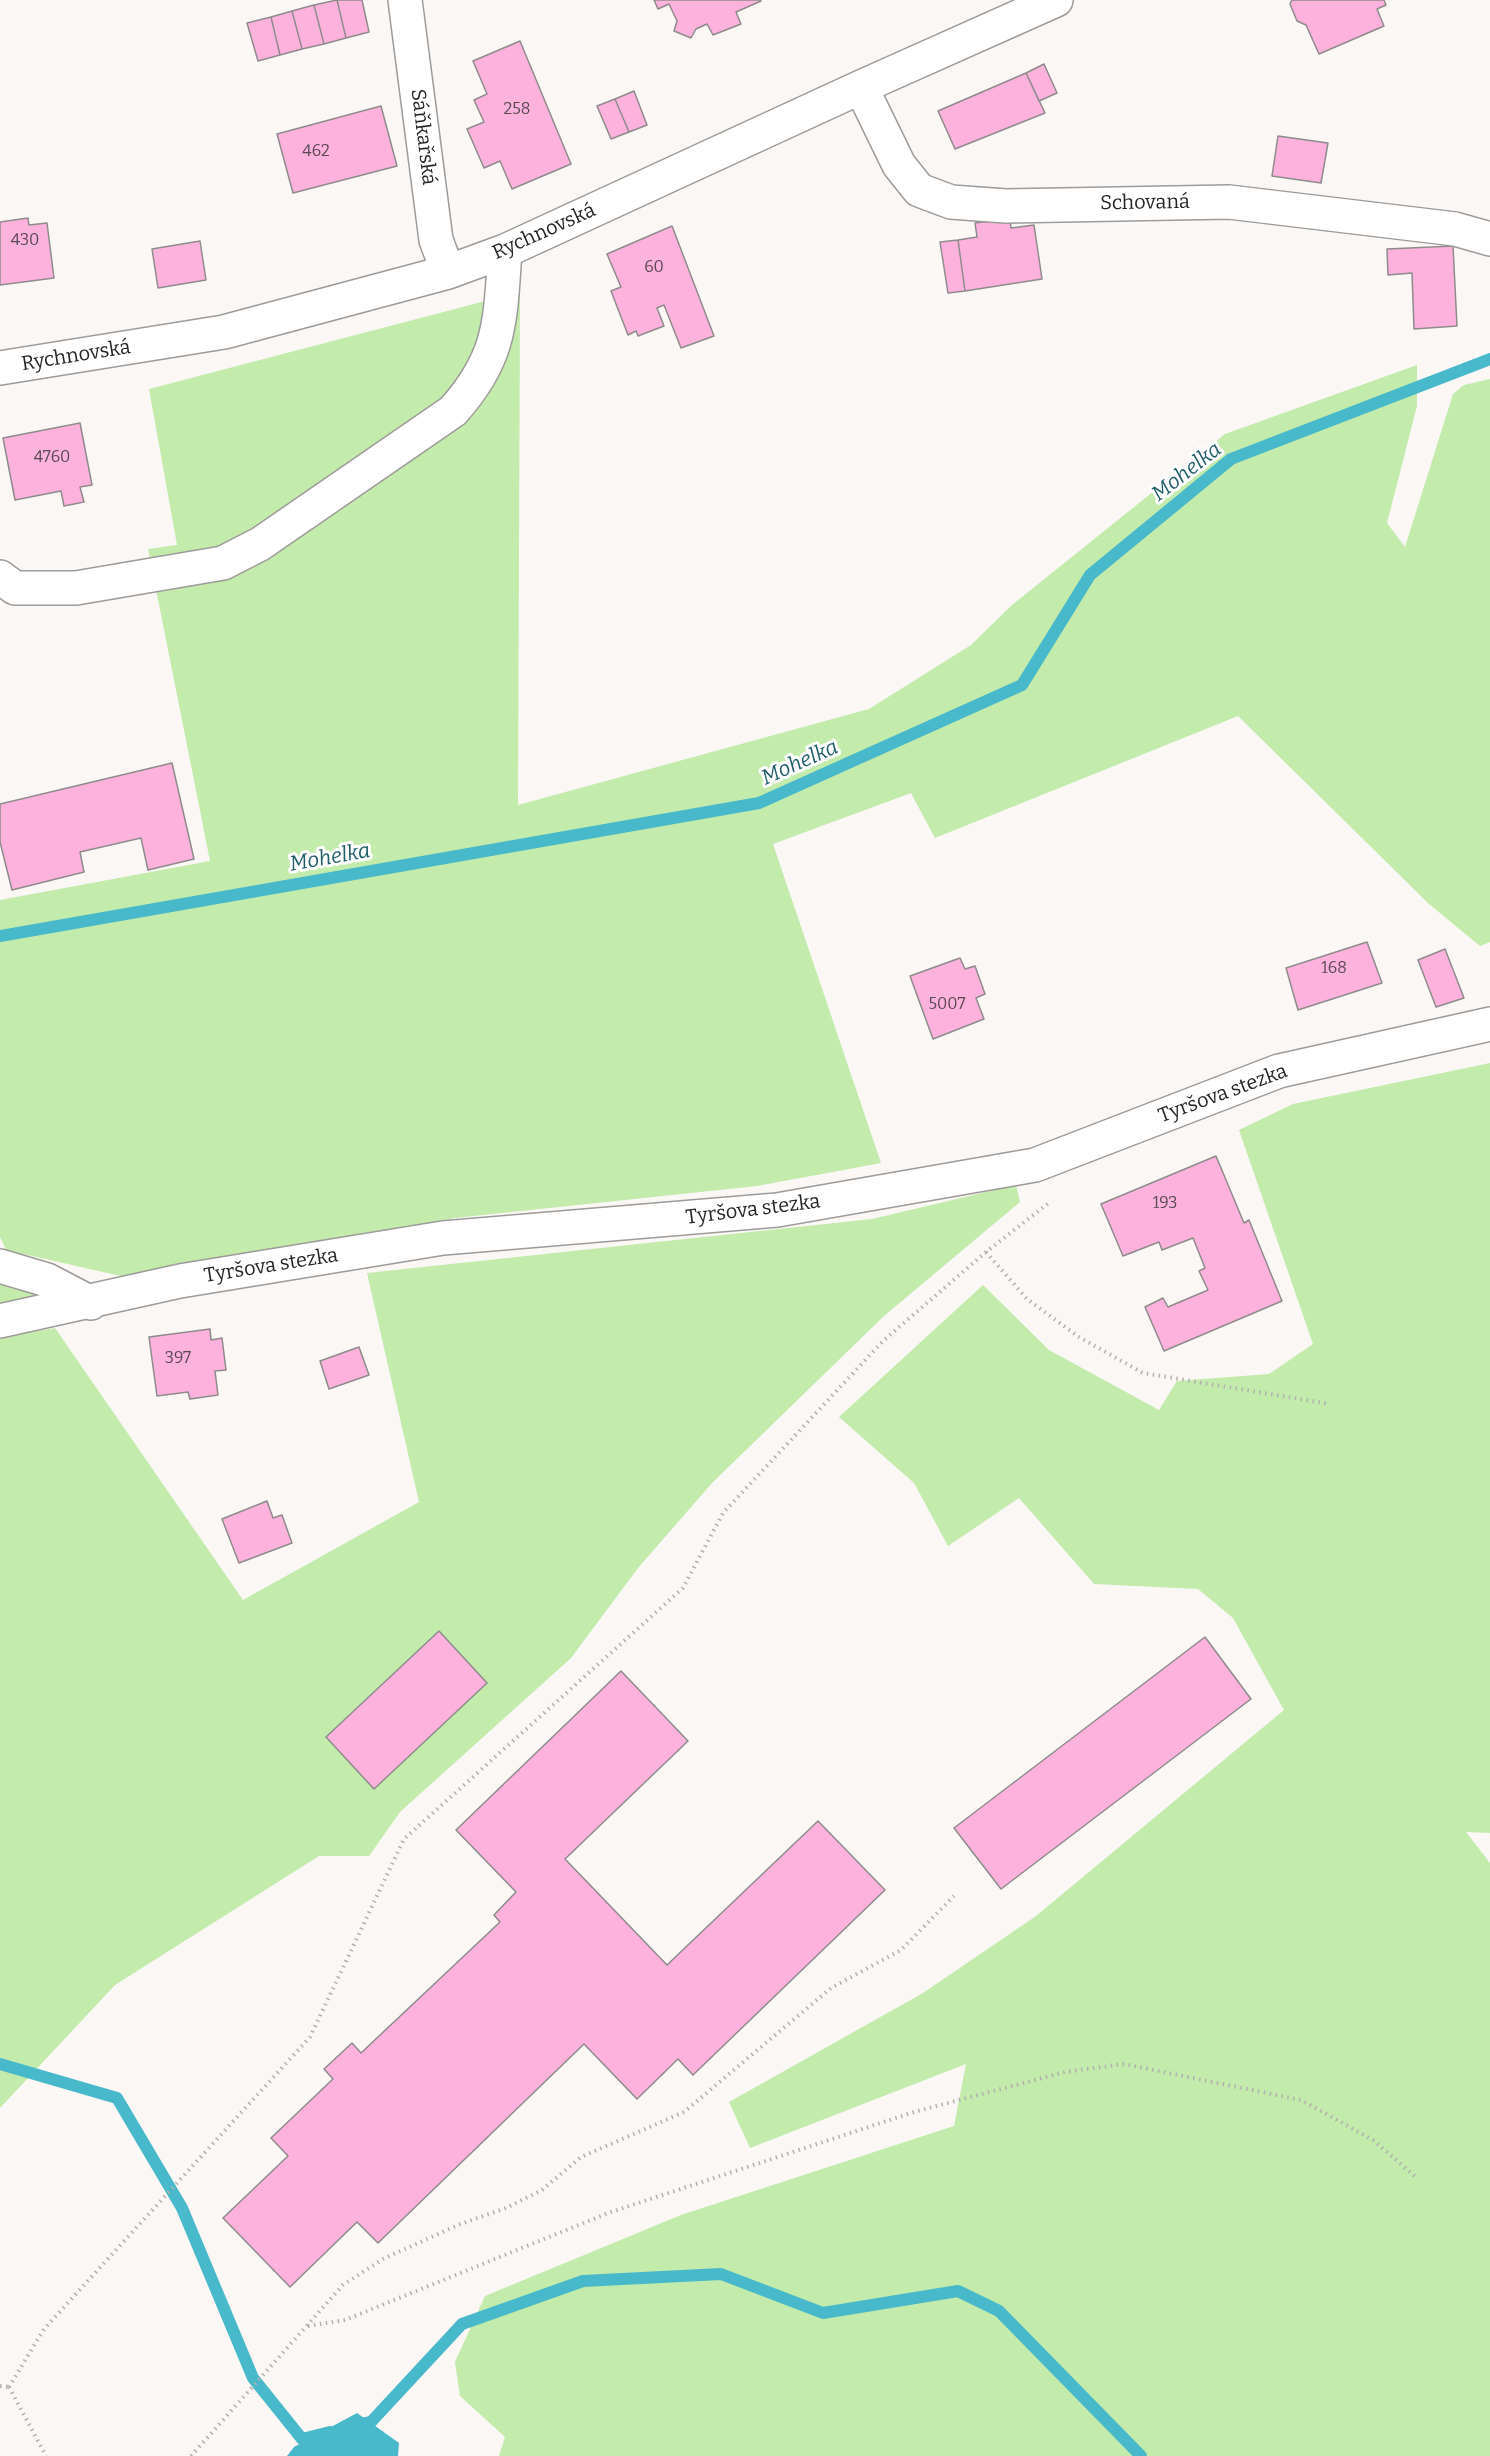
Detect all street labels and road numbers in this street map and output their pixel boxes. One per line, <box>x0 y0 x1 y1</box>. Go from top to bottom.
street label: Sáňkařská <box>405 88 441 186</box>
street label: Schovaná <box>1100 190 1190 216</box>
street label: Rychnovská <box>489 199 599 265</box>
street label: Rychnovská <box>20 336 132 376</box>
street label: Tyršova stezka <box>1155 1060 1291 1128</box>
street label: Tyršova stezka <box>684 1190 822 1230</box>
street label: Tyršova stezka <box>202 1244 340 1288</box>

